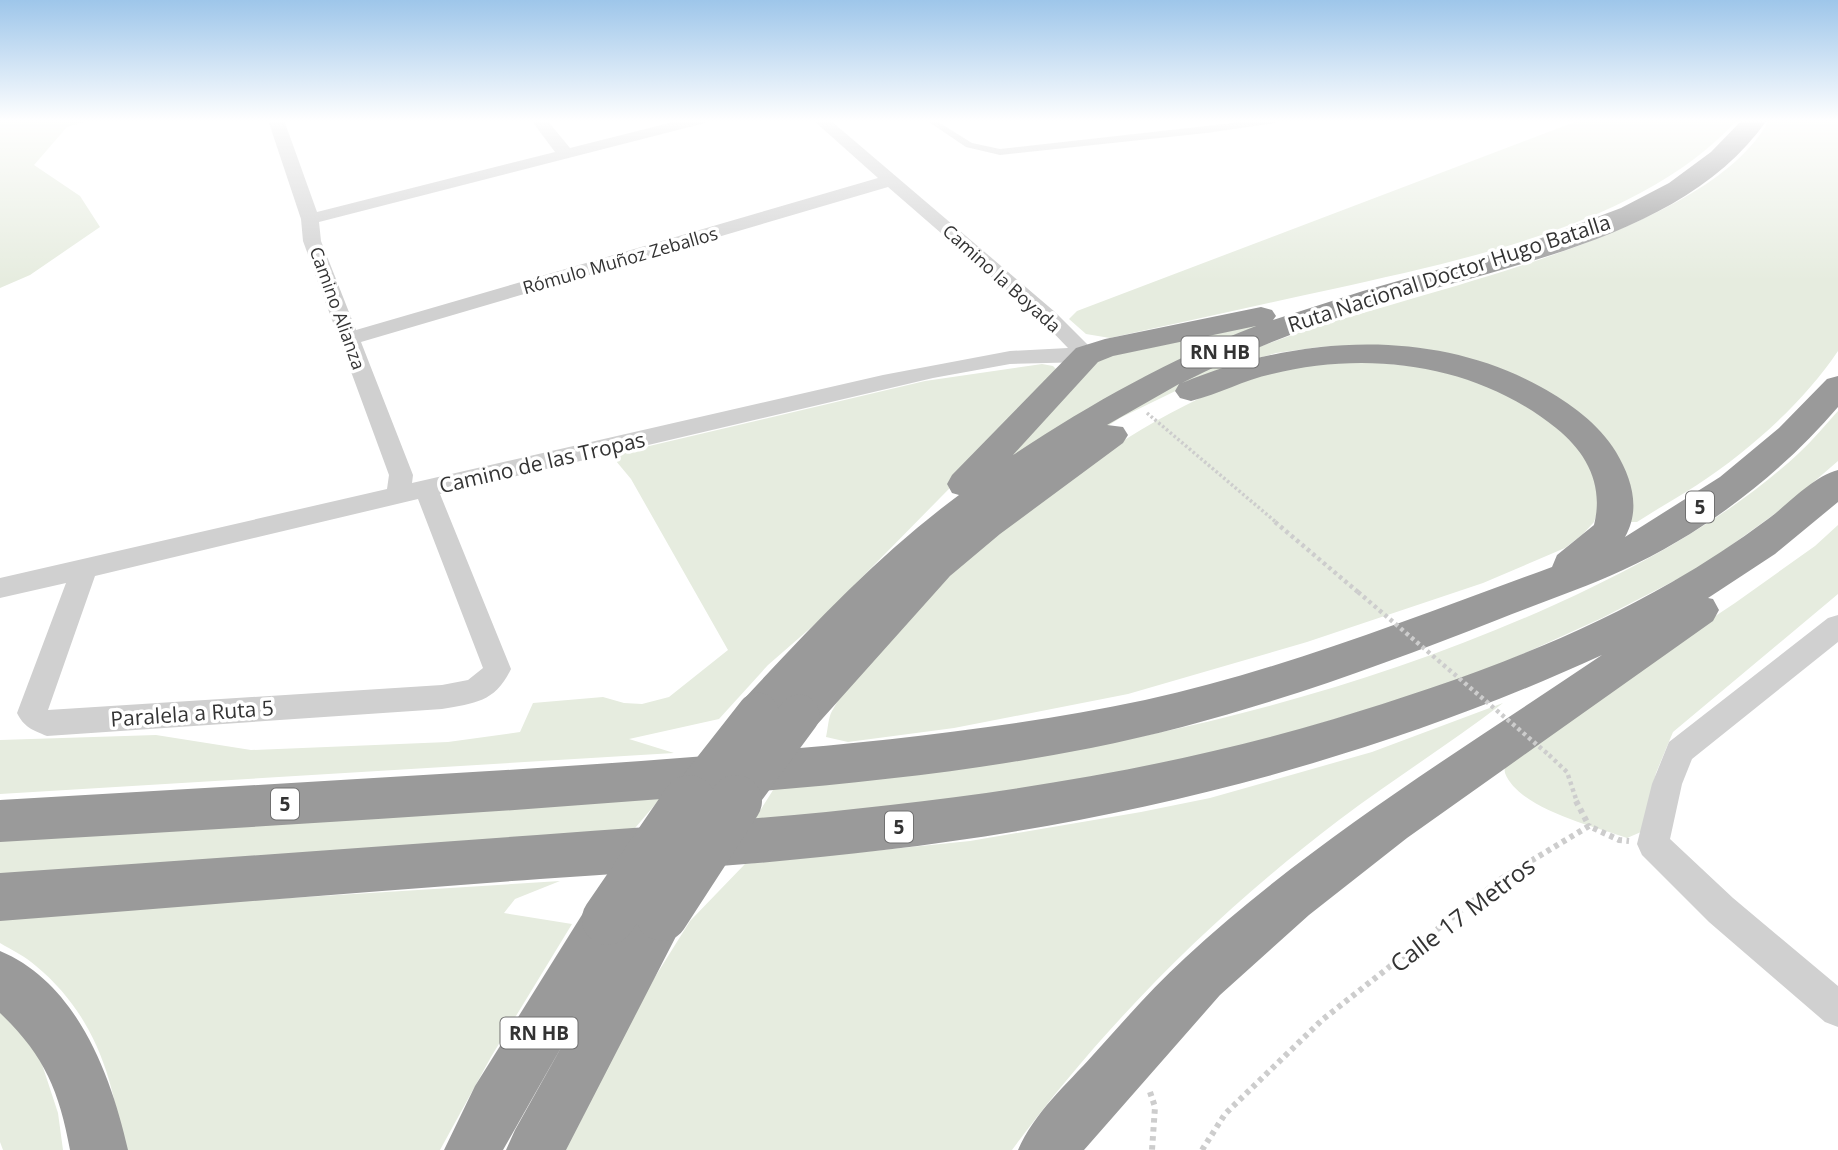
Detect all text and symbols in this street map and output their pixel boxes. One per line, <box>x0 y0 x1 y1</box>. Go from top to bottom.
street label: Ruta Nacional Doctor Hugo Batalla <box>1284 207 1614 339</box>
street label: Camino la Boyada <box>938 219 1066 337</box>
street label: Rómulo Muñoz Zeballos <box>520 221 720 299</box>
street label: Camino Alianza <box>305 243 371 373</box>
road number: RN HB <box>1182 336 1258 368</box>
street label: Camino de las Tropas <box>436 425 648 499</box>
road number: 5 <box>1686 492 1714 522</box>
street label: Paralela a Ruta 5 <box>109 693 275 733</box>
road number: 5 <box>271 789 299 820</box>
road number: 5 <box>885 812 913 842</box>
street label: Calle 17 Metros <box>1383 849 1541 979</box>
road number: RN HB <box>500 1018 578 1049</box>

